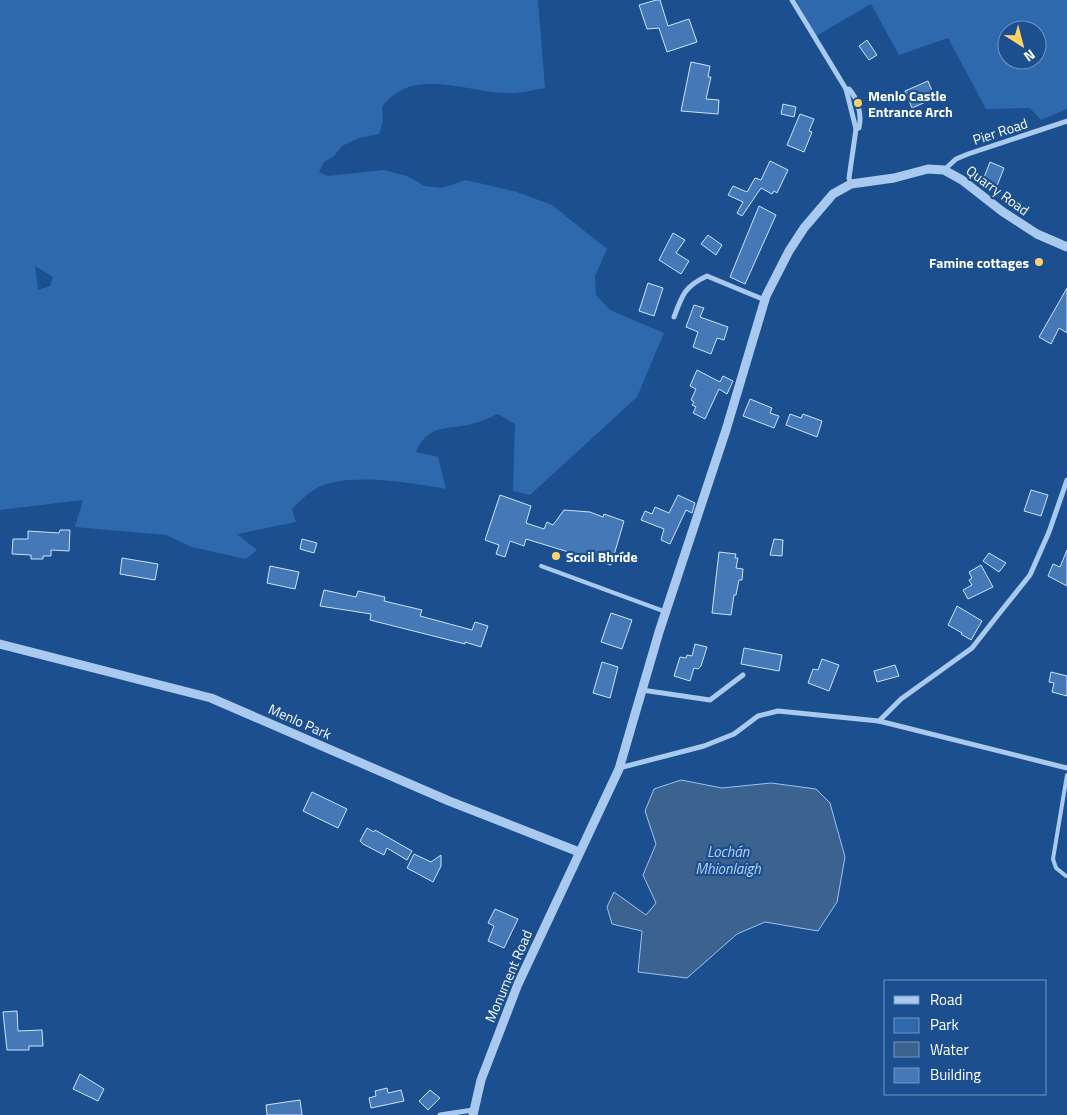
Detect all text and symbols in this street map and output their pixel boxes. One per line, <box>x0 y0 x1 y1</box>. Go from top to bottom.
north arrow <box>997 20 1047 70</box>
text: N <box>1020 45 1040 67</box>
place label: Menlo Castle Entrance Arch <box>868 85 953 122</box>
marker: Menlo Castle Entrance Arch <box>852 97 864 109</box>
street label: Pier Road <box>970 112 1030 150</box>
street label: Quarry Road <box>962 160 1034 220</box>
place label: Famine cottages <box>929 252 1029 273</box>
marker: Famine cottages <box>1033 256 1045 268</box>
place label: Scoil Bhríde <box>566 546 638 567</box>
marker: Scoil Bhríde <box>550 550 562 562</box>
street label: Menlo Park <box>265 698 335 744</box>
water label: Lochán Mhionlaigh <box>695 840 761 880</box>
street label: Monument Road <box>479 927 537 1025</box>
legend <box>884 980 1047 1095</box>
text: Road <box>930 988 962 1011</box>
text: Park <box>930 1013 959 1036</box>
text: Water <box>930 1038 969 1061</box>
text: Building <box>930 1063 981 1086</box>

